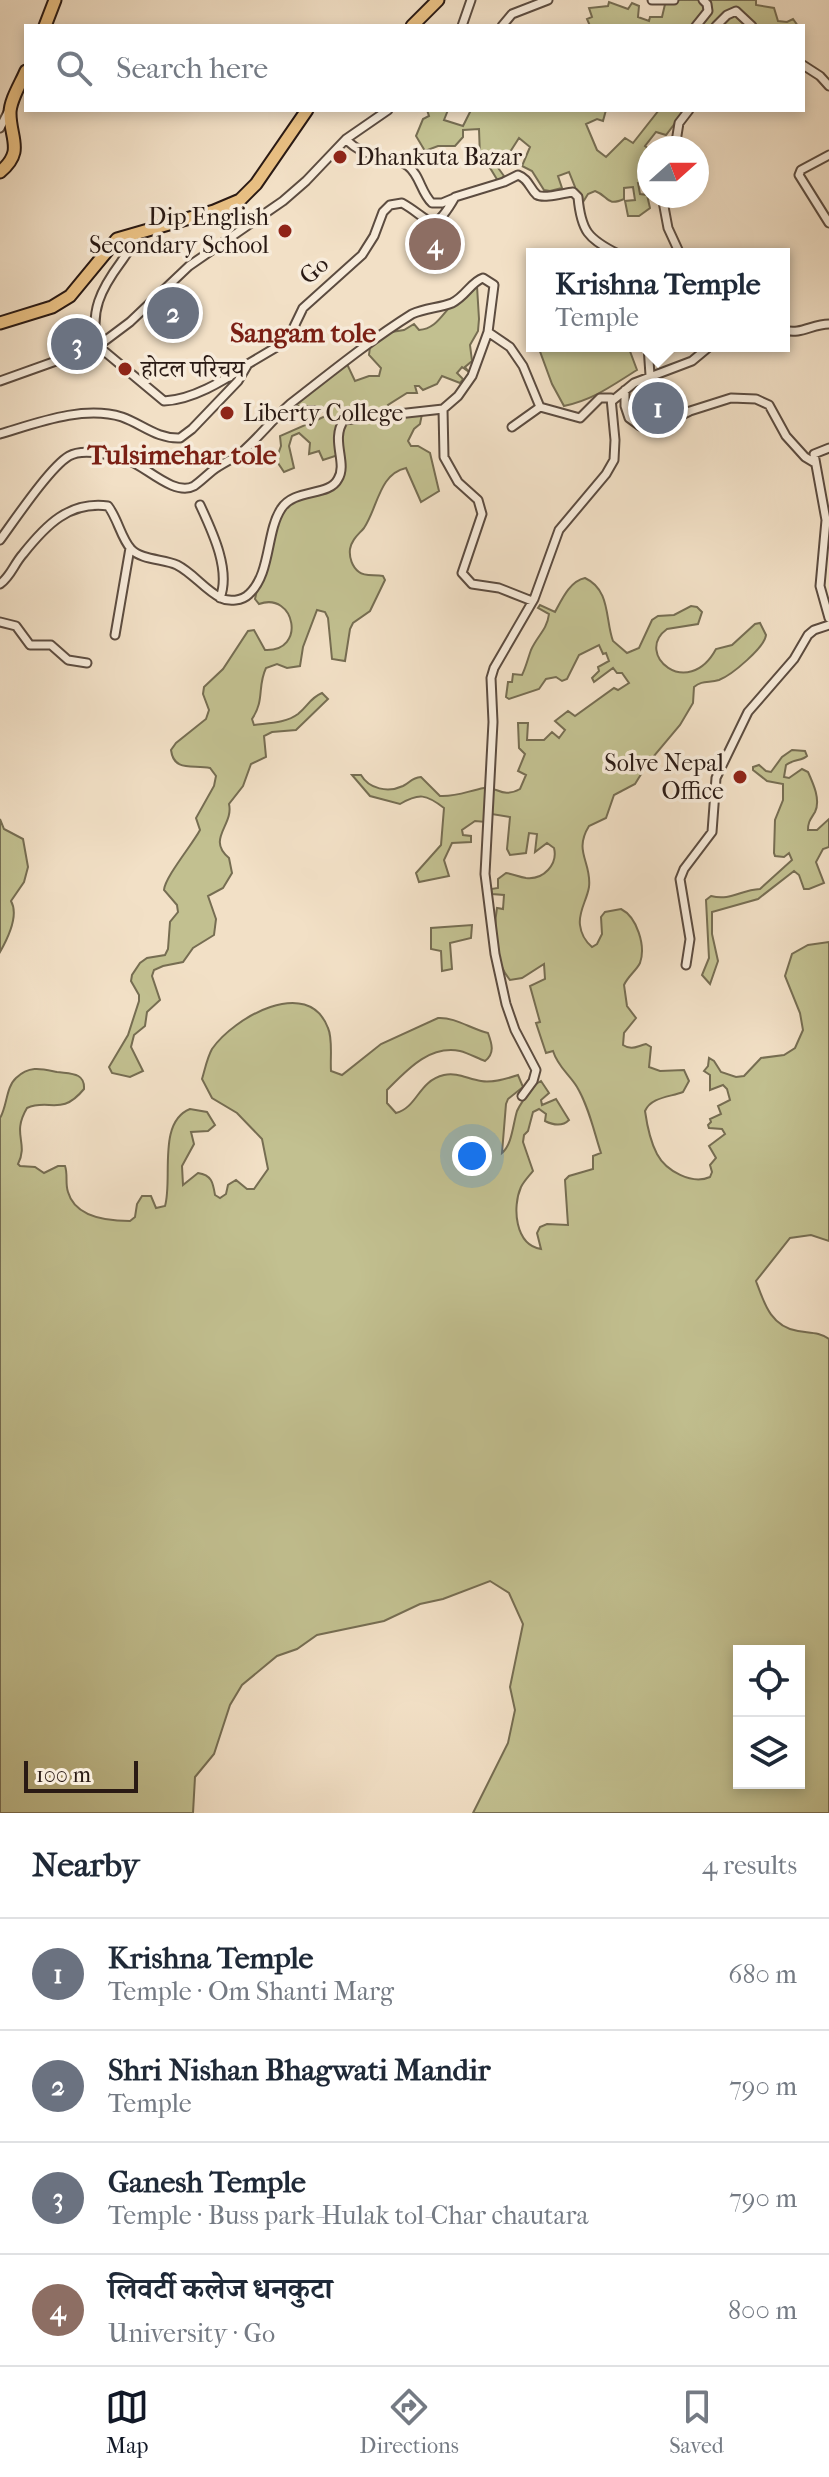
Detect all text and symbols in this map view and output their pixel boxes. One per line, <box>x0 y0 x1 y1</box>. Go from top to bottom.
search box <box>24 24 805 112</box>
icon: search <box>52 46 96 90</box>
text: Search here <box>116 51 268 86</box>
north arrow <box>637 136 709 208</box>
place label: Dhankuta Bazar <box>356 143 523 171</box>
marker: Dhankuta Bazar <box>331 148 349 166</box>
place label: Dip English Secondary School <box>89 203 270 259</box>
pin: 4 <box>409 214 461 274</box>
marker: Dip English Secondary School <box>276 222 294 240</box>
popup <box>526 248 790 352</box>
street label: Go <box>294 250 334 290</box>
text: Krishna Temple <box>555 267 761 302</box>
pin: 2 <box>147 283 199 343</box>
text: Temple <box>555 302 639 333</box>
pin: 3 <box>51 314 103 374</box>
district label: Sangam tole <box>230 316 376 349</box>
place label: होटल परिचय <box>140 355 246 383</box>
marker: होटल परिचय <box>116 360 134 378</box>
pin: 1 <box>632 378 684 438</box>
place label: Liberty College <box>243 399 404 427</box>
marker: Liberty College <box>218 404 236 422</box>
district label: Tulsimehar tole <box>86 438 277 471</box>
place label: Solve Nepal Office <box>604 749 724 805</box>
marker: Solve Nepal Office <box>731 768 749 786</box>
your location <box>452 1136 492 1176</box>
map controls <box>733 1645 805 1789</box>
button: locate <box>733 1645 805 1717</box>
button: layers <box>733 1717 805 1789</box>
scale bar <box>24 1757 138 1793</box>
text: 100 m <box>36 1762 91 1788</box>
text: Nearby <box>32 1845 139 1885</box>
text: 4 results <box>702 1850 797 1881</box>
text: Krishna Temple <box>108 1941 313 1976</box>
text: 1 <box>53 1959 63 1990</box>
text: 680 m <box>728 1959 797 1990</box>
text: Temple · Om Shanti Marg <box>108 1976 394 2007</box>
text: Shri Nishan Bhagwati Mandir <box>108 2053 491 2088</box>
text: 2 <box>51 2071 65 2102</box>
text: 790 m <box>729 2071 797 2102</box>
text: Temple <box>108 2088 192 2119</box>
text: Ganesh Temple <box>108 2165 306 2200</box>
text: 3 <box>53 2183 63 2214</box>
text: 790 m <box>729 2183 797 2214</box>
text: Temple · Buss park-Hulak tol-Char chautara <box>108 2200 589 2231</box>
text: लिवर्टी कलेज धनकुटा <box>108 2272 332 2307</box>
text: 4 <box>50 2295 66 2326</box>
text: 800 m <box>728 2295 797 2326</box>
text: University · Go <box>108 2318 275 2349</box>
tab: Map <box>105 2385 149 2459</box>
tab: Directions <box>360 2385 459 2459</box>
tab: Saved <box>669 2385 724 2459</box>

